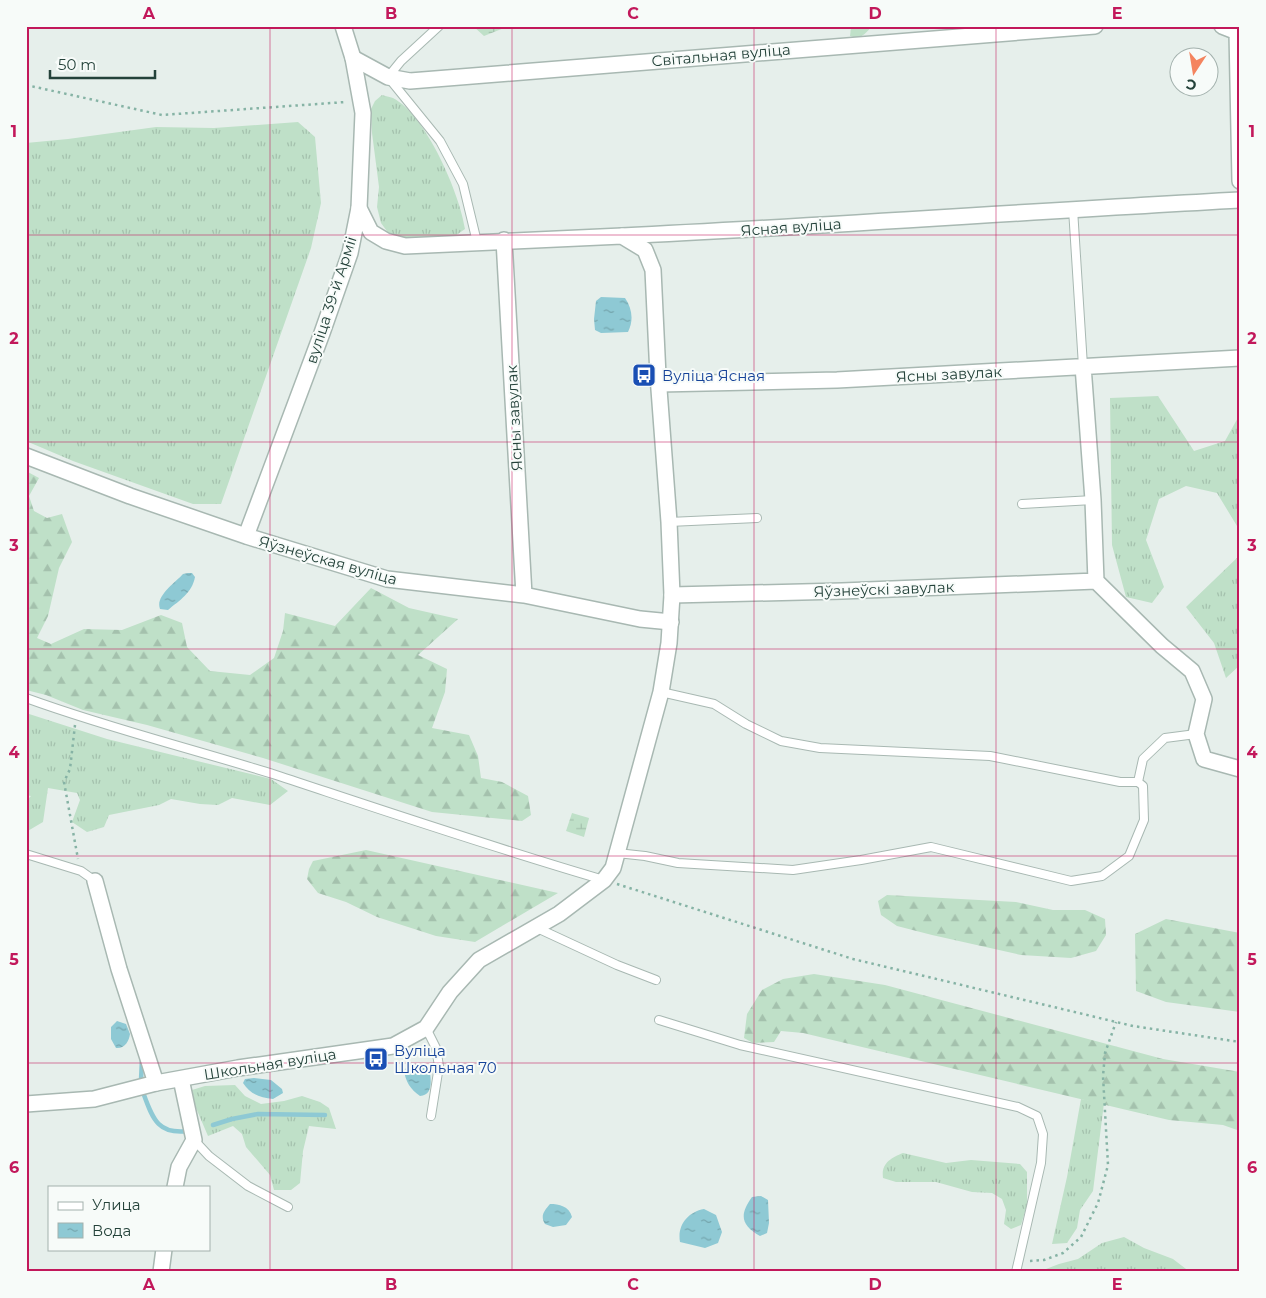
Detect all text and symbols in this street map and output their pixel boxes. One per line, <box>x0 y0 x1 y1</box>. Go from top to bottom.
text: A <box>142 4 156 23</box>
text: B <box>385 4 397 23</box>
text: C <box>627 4 639 23</box>
text: D <box>868 4 882 23</box>
text: E <box>1112 4 1122 23</box>
street label: Світальная вуліца <box>651 39 791 71</box>
scale bar <box>50 48 155 80</box>
north arrow <box>1168 48 1218 98</box>
text: 50 m <box>58 55 96 74</box>
text: С <box>1184 75 1198 95</box>
text: 1 <box>11 122 17 141</box>
text: 1 <box>1249 122 1255 141</box>
street label: Ясная вуліца <box>740 214 842 240</box>
street label: вуліца 39-й Арміі <box>301 234 361 366</box>
text: 2 <box>9 329 19 348</box>
text: 2 <box>1247 329 1257 348</box>
bus stop icon: Вуліца Ясная <box>631 362 657 388</box>
street label: Ясны завулак <box>896 362 1003 386</box>
street label: Ясны завулак <box>502 364 526 471</box>
place label: Вуліца Ясная <box>662 366 765 385</box>
street label: Яўзнеўская вуліца <box>257 531 399 589</box>
text: 3 <box>8 536 19 555</box>
text: 3 <box>1246 536 1257 555</box>
street label: Яўзнеўскі завулак <box>813 577 955 601</box>
text: 4 <box>8 743 20 762</box>
text: 4 <box>1246 743 1258 762</box>
text: 5 <box>9 950 19 969</box>
text: 5 <box>1247 950 1257 969</box>
place label: Вуліца Школьная 70 <box>394 1041 497 1077</box>
street label: Школьная вуліца <box>202 1044 338 1084</box>
bus stop icon: Вуліца Школьная 70 <box>363 1046 389 1072</box>
text: 6 <box>9 1158 19 1177</box>
text: 6 <box>1247 1158 1257 1177</box>
legend <box>48 1186 210 1250</box>
text: Улица <box>92 1195 140 1214</box>
text: Вода <box>92 1221 131 1240</box>
text: A <box>142 1275 156 1294</box>
text: B <box>385 1275 397 1294</box>
text: C <box>627 1275 639 1294</box>
text: D <box>868 1275 882 1294</box>
text: E <box>1112 1275 1122 1294</box>

